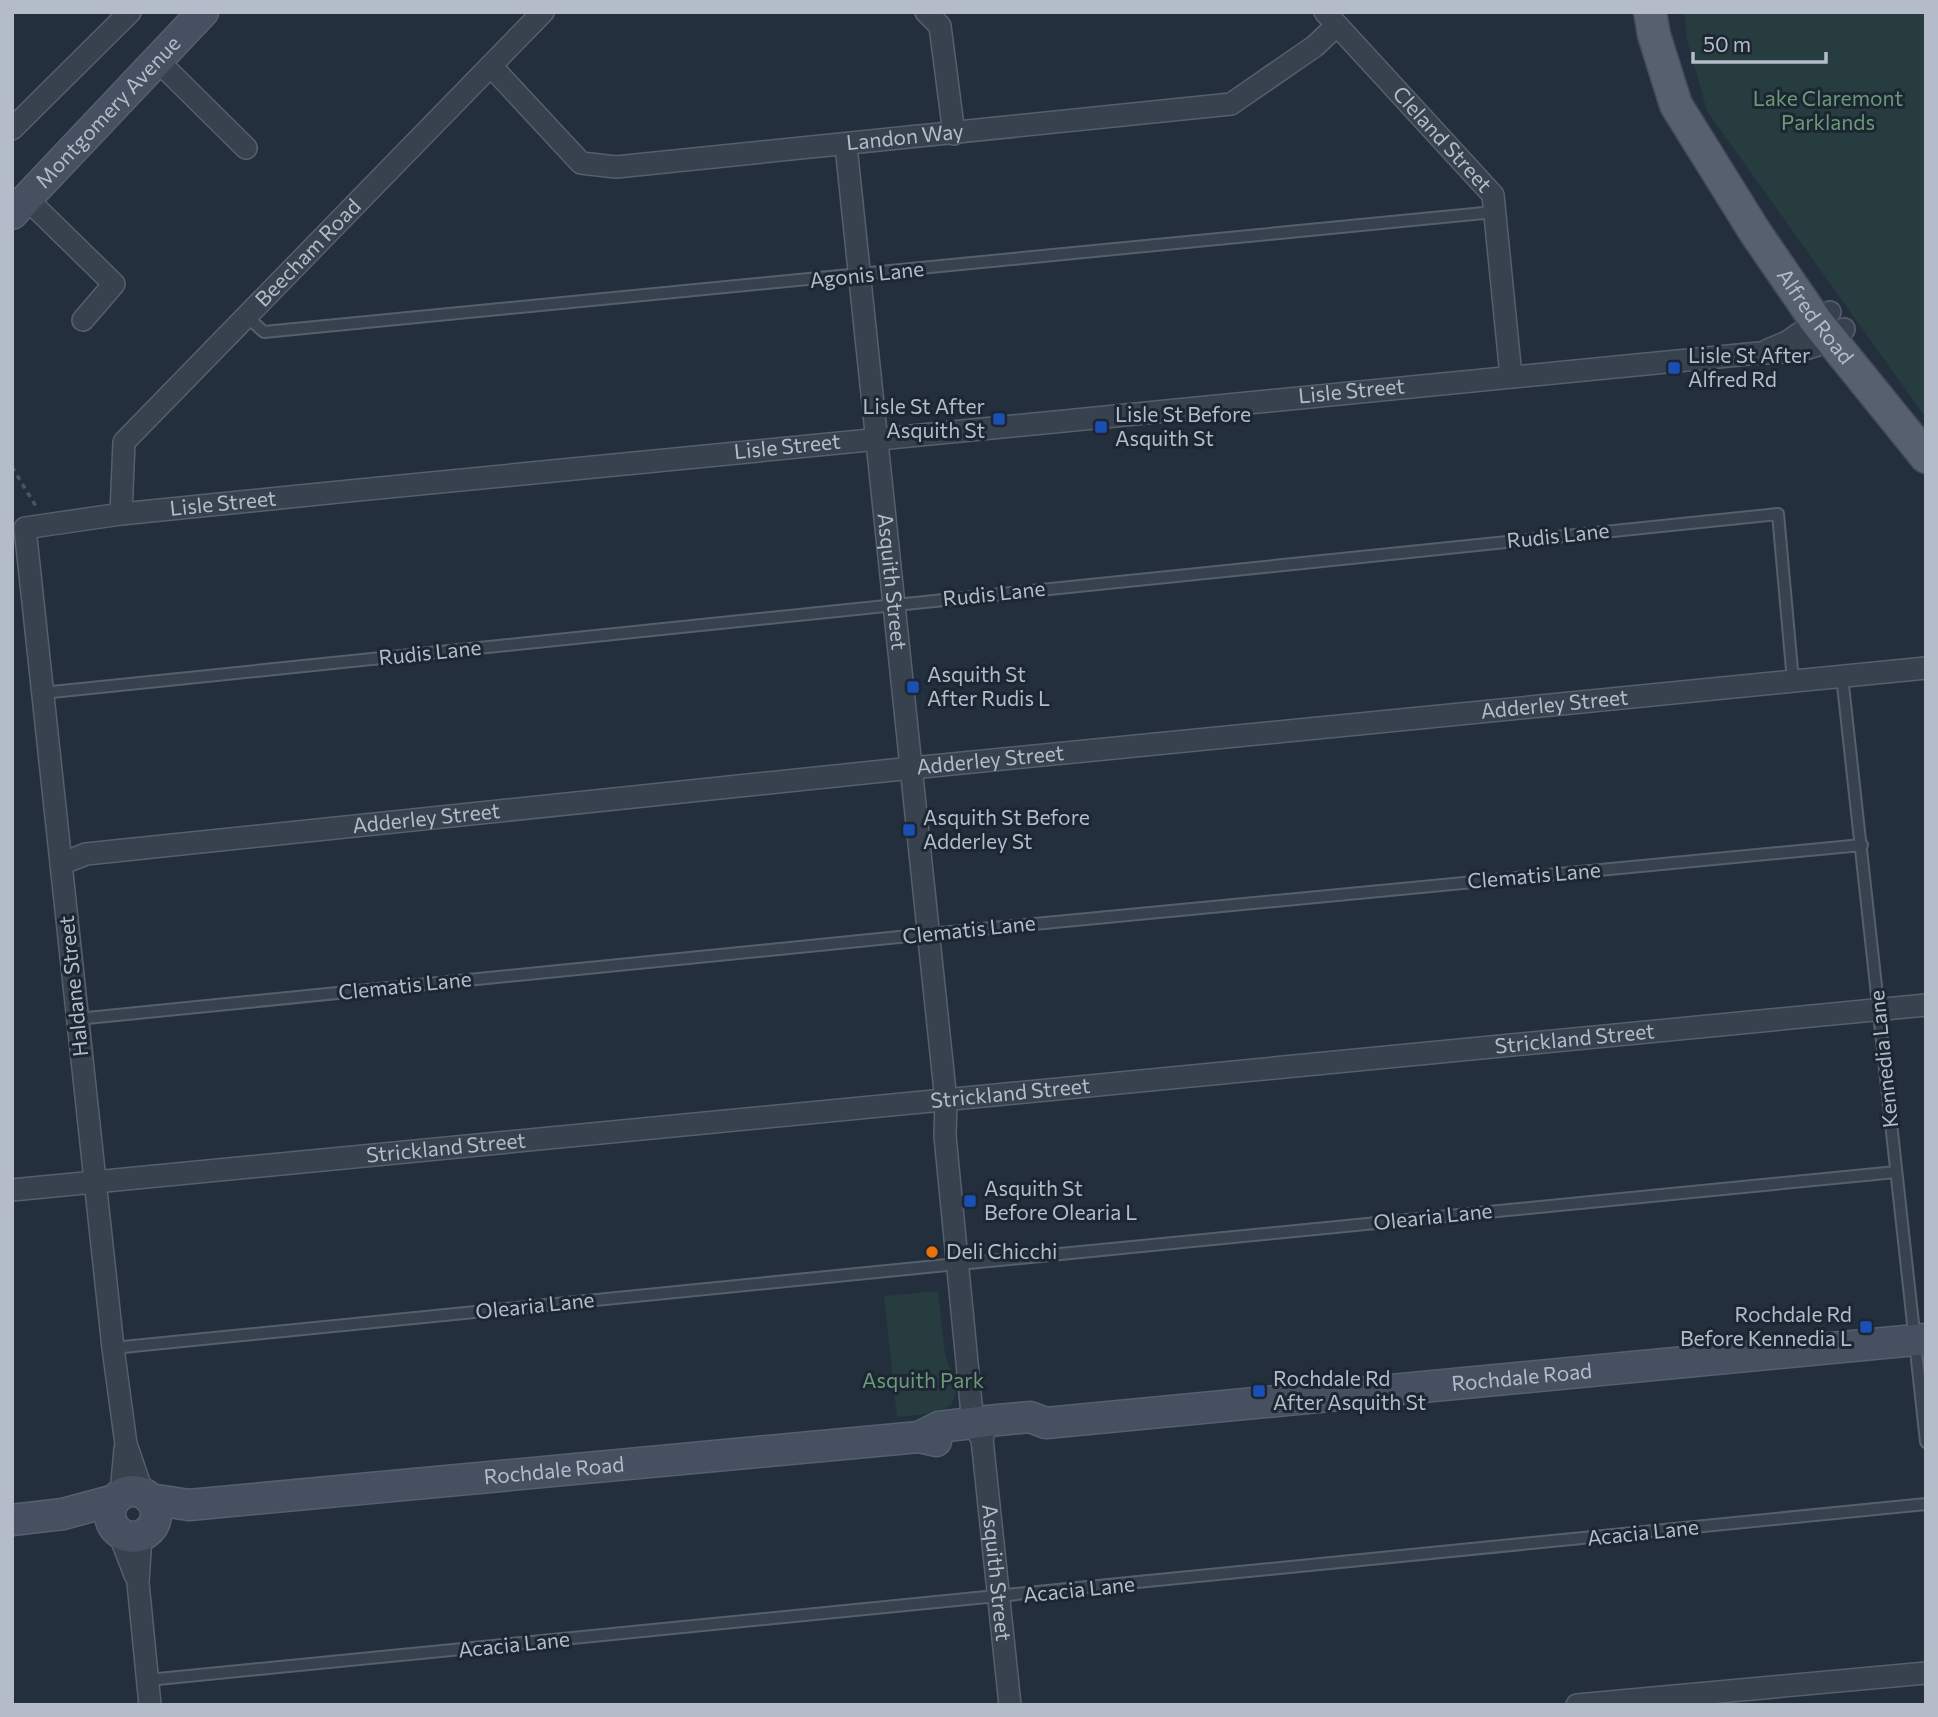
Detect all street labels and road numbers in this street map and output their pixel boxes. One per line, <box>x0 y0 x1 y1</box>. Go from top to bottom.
street label: Montgomery Avenue <box>29 30 185 192</box>
street label: Cleland Street <box>1388 80 1498 197</box>
street label: Landon Way <box>845 117 965 154</box>
street label: Beecham Road <box>249 193 365 311</box>
street label: Agonis Lane <box>808 255 925 292</box>
street label: Alfred Road <box>1773 263 1860 368</box>
street label: Lisle Street <box>1297 372 1406 407</box>
street label: Lisle Street <box>733 428 841 463</box>
street label: Lisle Street <box>169 484 277 520</box>
street label: Asquith Street <box>874 512 913 651</box>
street label: Rudis Lane <box>1505 517 1610 552</box>
street label: Rudis Lane <box>941 575 1046 610</box>
street label: Rudis Lane <box>377 634 482 669</box>
street label: Adderley Street <box>1479 683 1629 723</box>
street label: Adderley Street <box>915 739 1065 779</box>
street label: Adderley Street <box>351 797 501 837</box>
street label: Clematis Lane <box>1466 856 1602 893</box>
street label: Clematis Lane <box>901 909 1037 948</box>
street label: Haldane Street <box>53 914 92 1058</box>
street label: Clematis Lane <box>337 965 473 1004</box>
street label: Kennedia Lane <box>1863 989 1902 1129</box>
street label: Strickland Street <box>1494 1017 1656 1058</box>
street label: Strickland Street <box>929 1072 1091 1112</box>
street label: Strickland Street <box>365 1126 527 1167</box>
street label: Olearia Lane <box>1372 1197 1494 1234</box>
street label: Olearia Lane <box>474 1286 596 1323</box>
street label: Rochdale Road <box>1450 1357 1593 1395</box>
street label: Rochdale Road <box>482 1451 625 1488</box>
street label: Asquith Street <box>978 1503 1017 1642</box>
street label: Acacia Lane <box>1586 1513 1700 1550</box>
street label: Acacia Lane <box>1022 1570 1136 1607</box>
street label: Acacia Lane <box>457 1625 571 1662</box>

